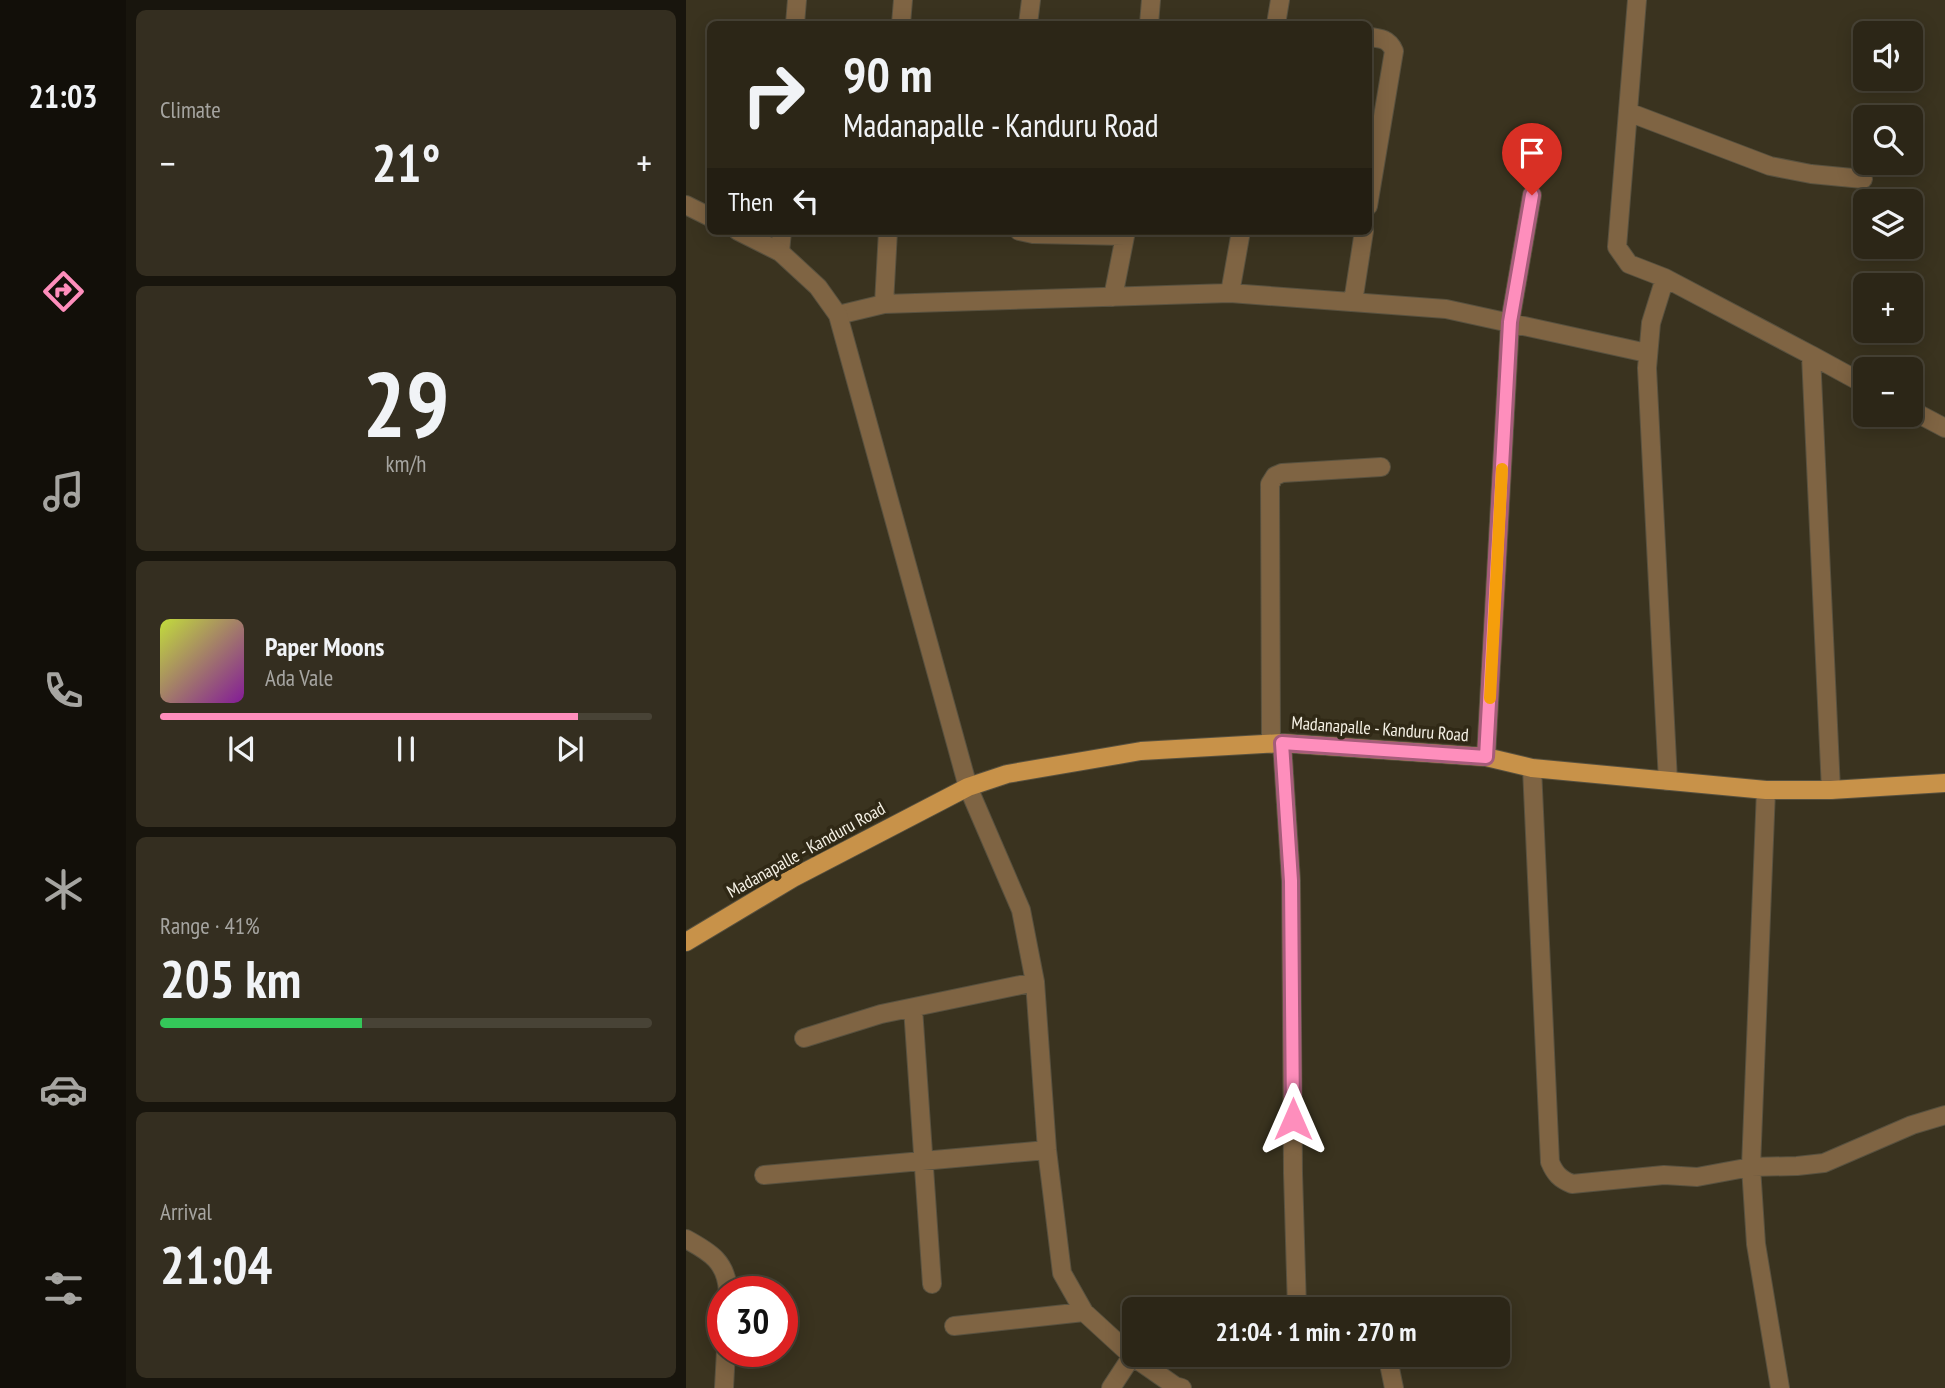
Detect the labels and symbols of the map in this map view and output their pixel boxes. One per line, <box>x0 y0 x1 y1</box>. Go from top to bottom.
pin <box>1502 123 1562 195</box>
street label: Madanapalle - Kanduru Road <box>1291 711 1469 746</box>
street label: Madanapalle - Kanduru Road <box>723 796 889 903</box>
position arrow <box>1256 1082 1330 1156</box>
speed limit sign: 30 <box>707 1276 798 1367</box>

